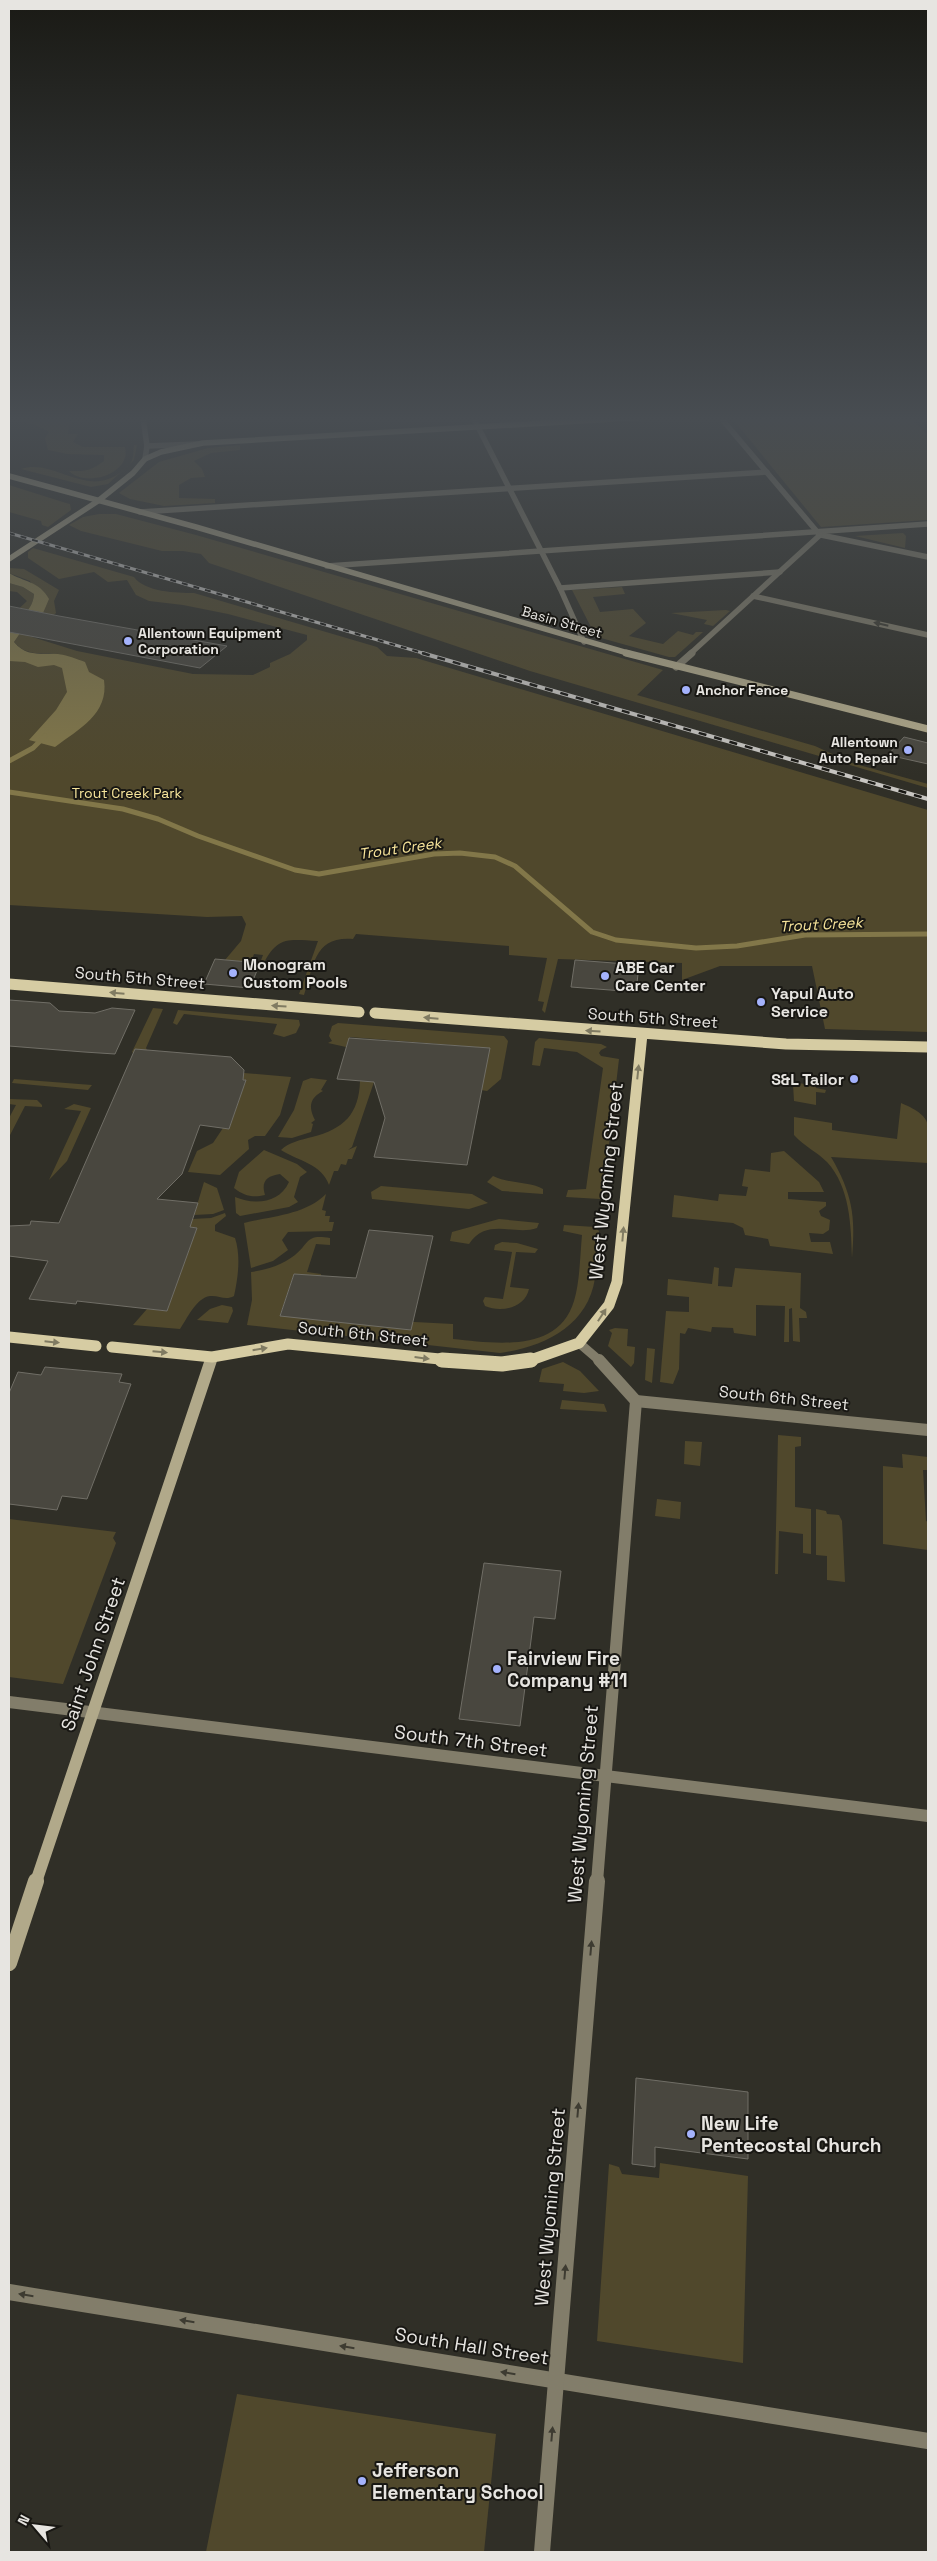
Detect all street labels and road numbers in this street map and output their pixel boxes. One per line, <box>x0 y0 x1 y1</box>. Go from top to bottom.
street label: Basin Street <box>520 602 604 642</box>
street label: South 5th Street <box>74 962 206 994</box>
street label: South 5th Street <box>587 1003 719 1033</box>
street label: West Wyoming Street <box>583 1081 629 1281</box>
street label: South 6th Street <box>297 1317 429 1351</box>
street label: South 6th Street <box>718 1381 850 1415</box>
street label: Saint John Street <box>55 1574 131 1734</box>
street label: West Wyoming Street <box>562 1704 604 1904</box>
street label: South 7th Street <box>393 1719 549 1763</box>
street label: West Wyoming Street <box>529 2107 571 2307</box>
street label: South Hall Street <box>393 2321 551 2371</box>

